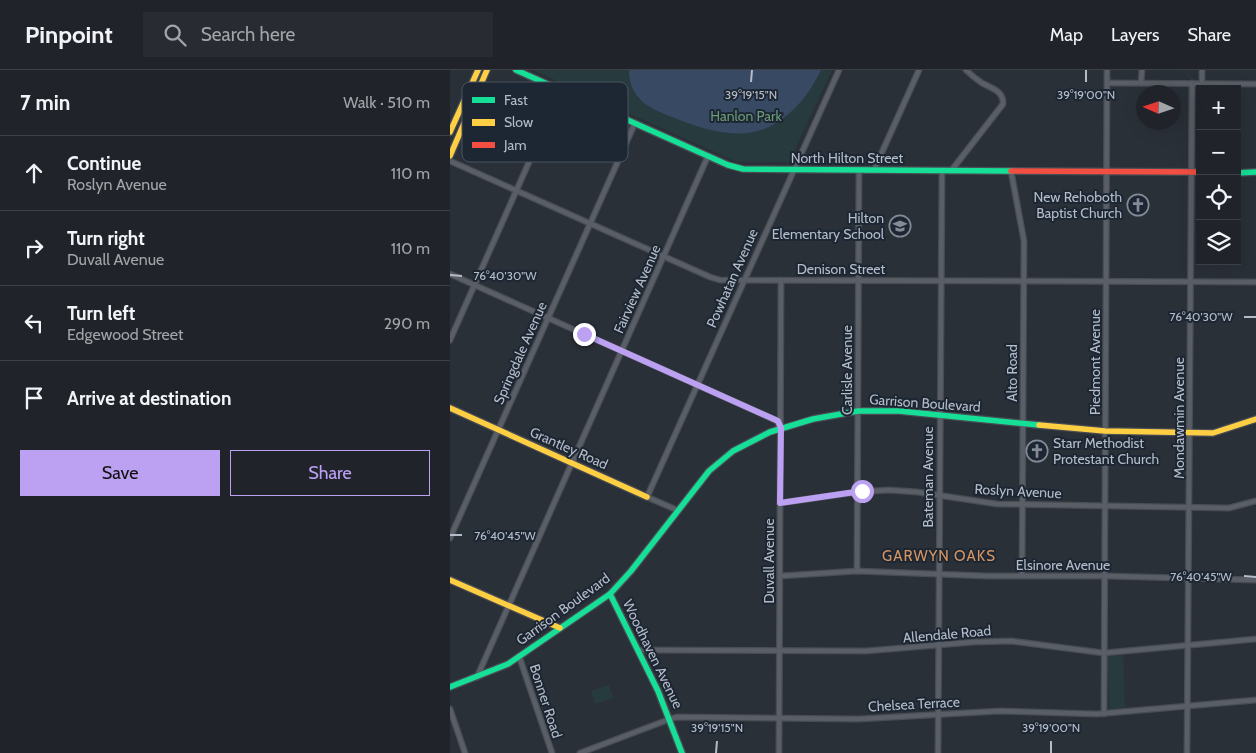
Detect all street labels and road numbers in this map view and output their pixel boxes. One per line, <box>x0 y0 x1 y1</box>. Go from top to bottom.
street label: North Hilton Street <box>791 149 904 167</box>
street label: Powhatan Avenue <box>702 226 762 330</box>
street label: Fairview Avenue <box>609 242 665 336</box>
street label: Denison Street <box>797 260 886 278</box>
street label: Springdale Avenue <box>489 299 551 407</box>
street label: Piedmont Avenue <box>1086 309 1104 415</box>
street label: Carlisle Avenue <box>838 325 856 415</box>
street label: Alto Road <box>1003 344 1021 402</box>
street label: Mondawmin Avenue <box>1170 357 1188 479</box>
street label: Garrison Boulevard <box>869 390 981 416</box>
street label: Grantley Road <box>527 423 611 473</box>
street label: Bateman Avenue <box>919 426 937 528</box>
street label: Roslyn Avenue <box>974 480 1062 502</box>
street label: Duvall Avenue <box>760 518 778 604</box>
street label: Elsinore Avenue <box>1016 556 1110 574</box>
street label: Garrison Boulevard <box>513 569 613 649</box>
street label: Woodhaven Avenue <box>619 596 687 712</box>
street label: Allendale Road <box>902 621 992 647</box>
street label: Bonner Road <box>526 662 566 740</box>
street label: Chelsea Terrace <box>868 693 960 715</box>

